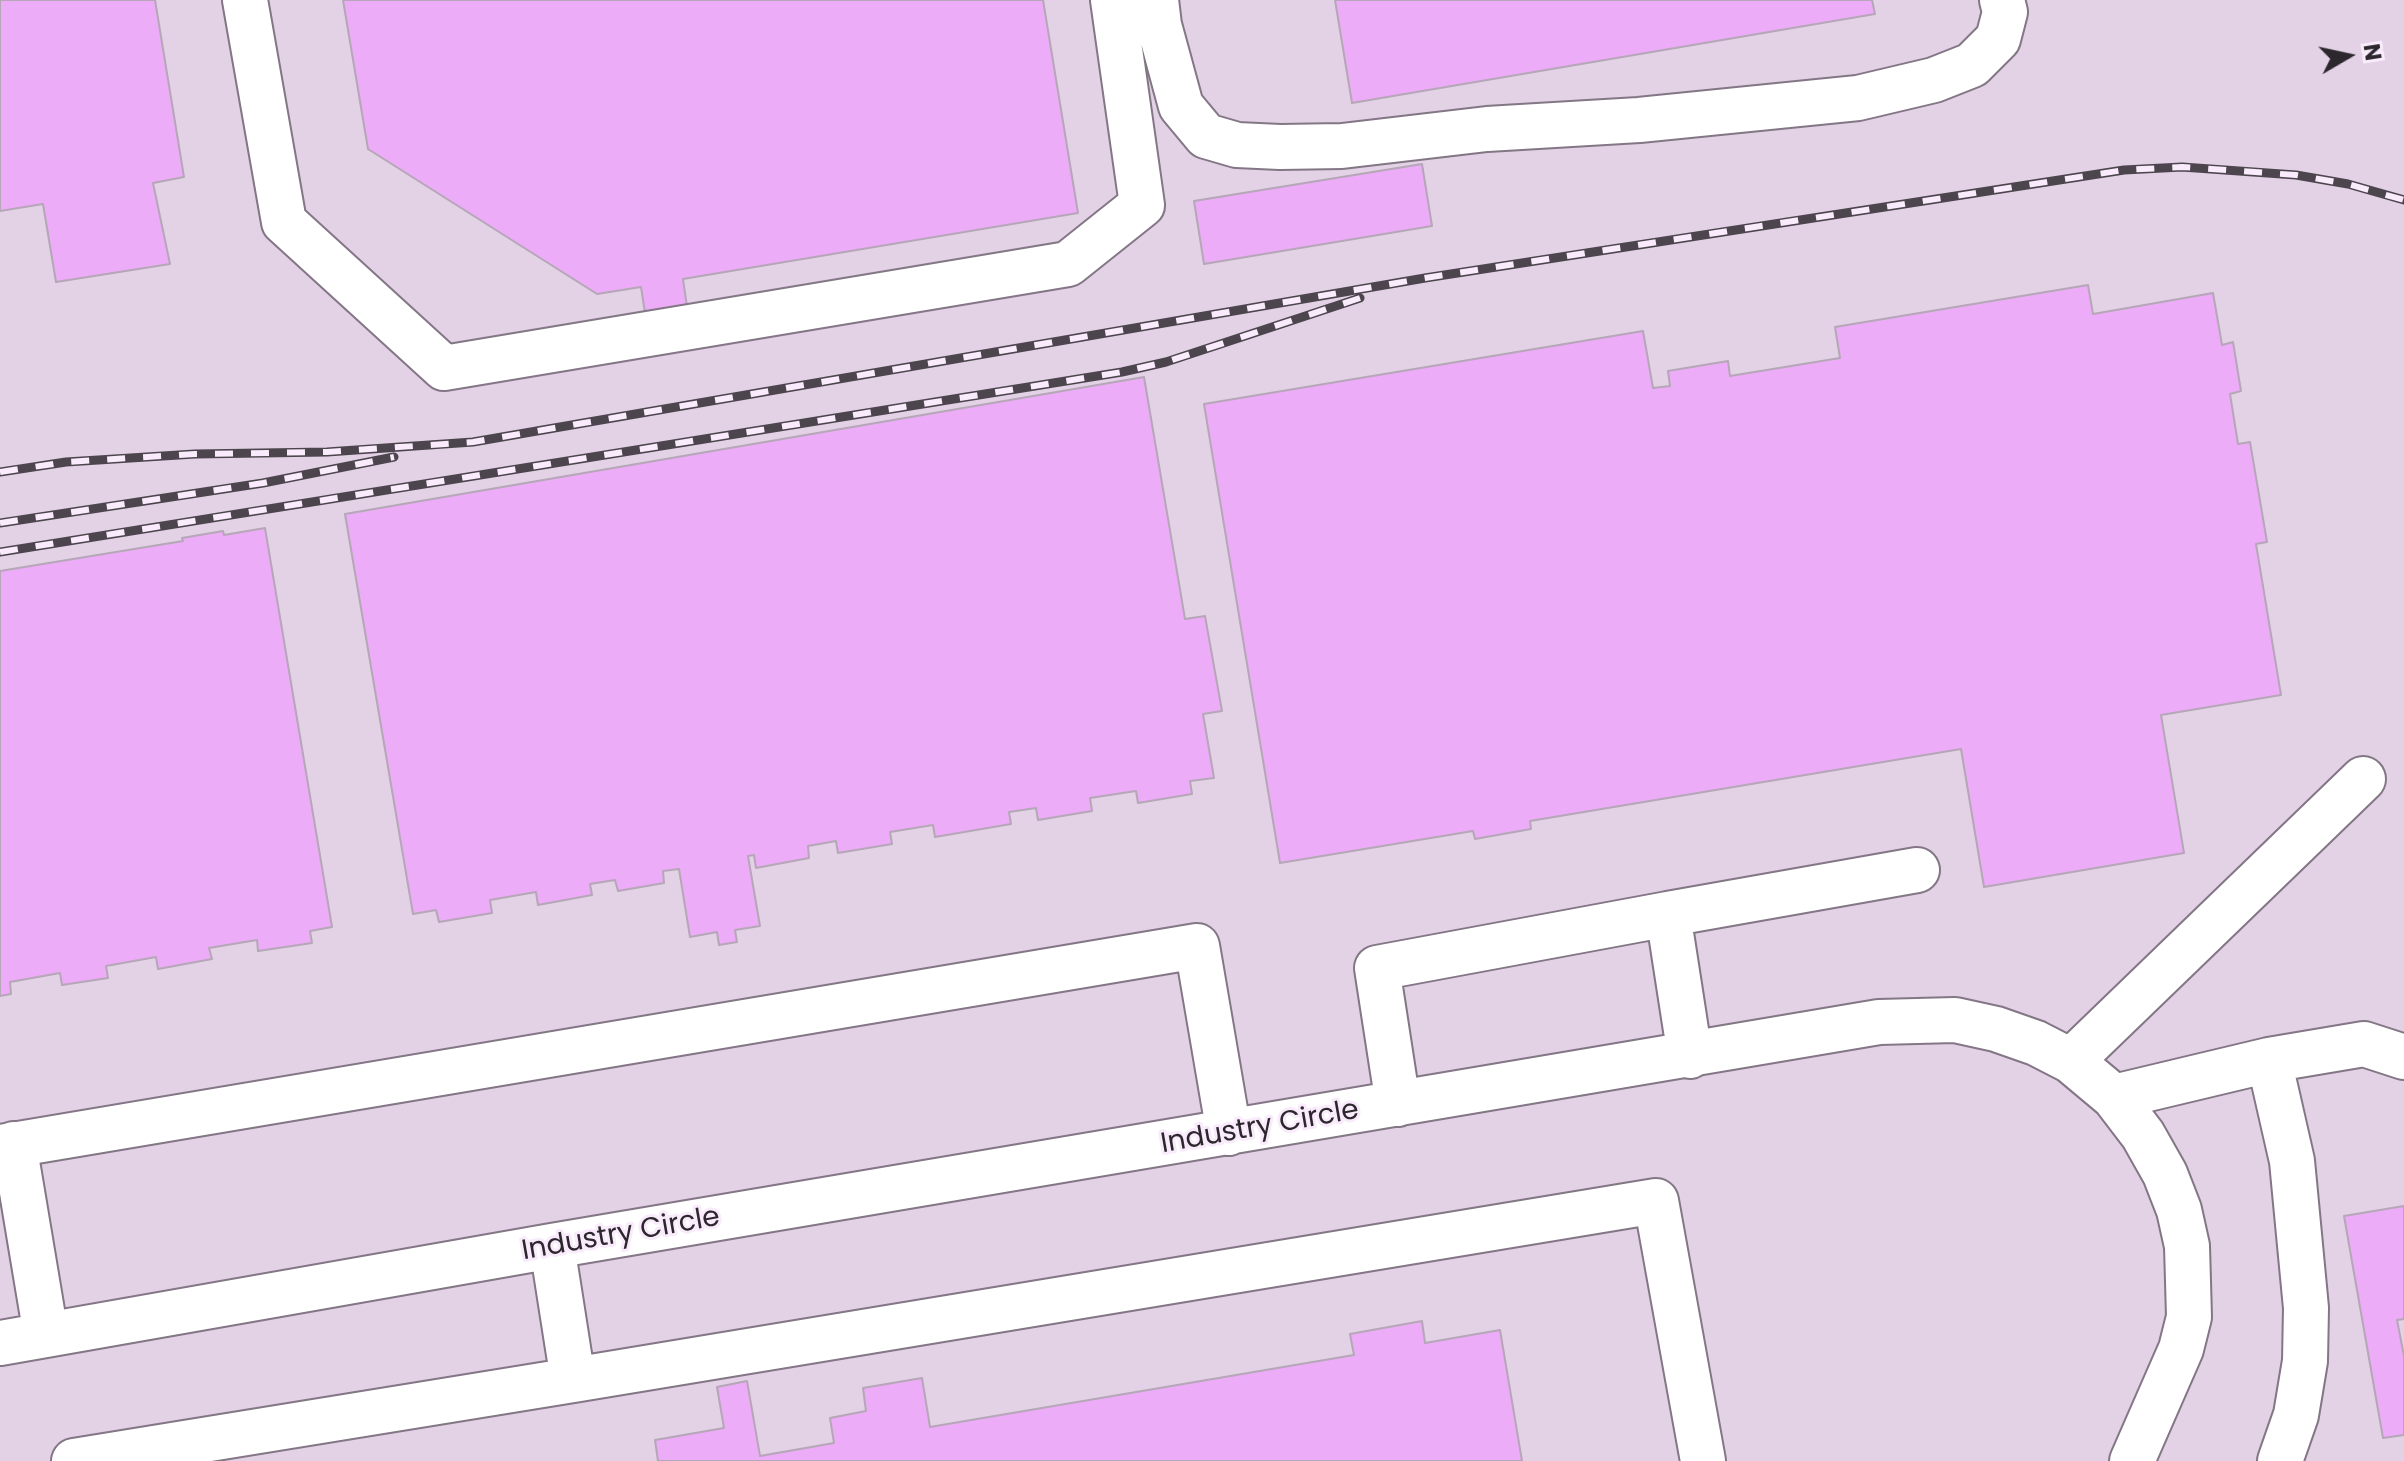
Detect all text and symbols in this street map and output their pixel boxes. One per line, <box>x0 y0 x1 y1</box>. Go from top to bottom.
north arrow <box>2308 16 2388 96</box>
text: N <box>2356 42 2389 63</box>
street label: Industry Circle <box>1158 1094 1362 1162</box>
street label: Industry Circle <box>519 1201 723 1269</box>

